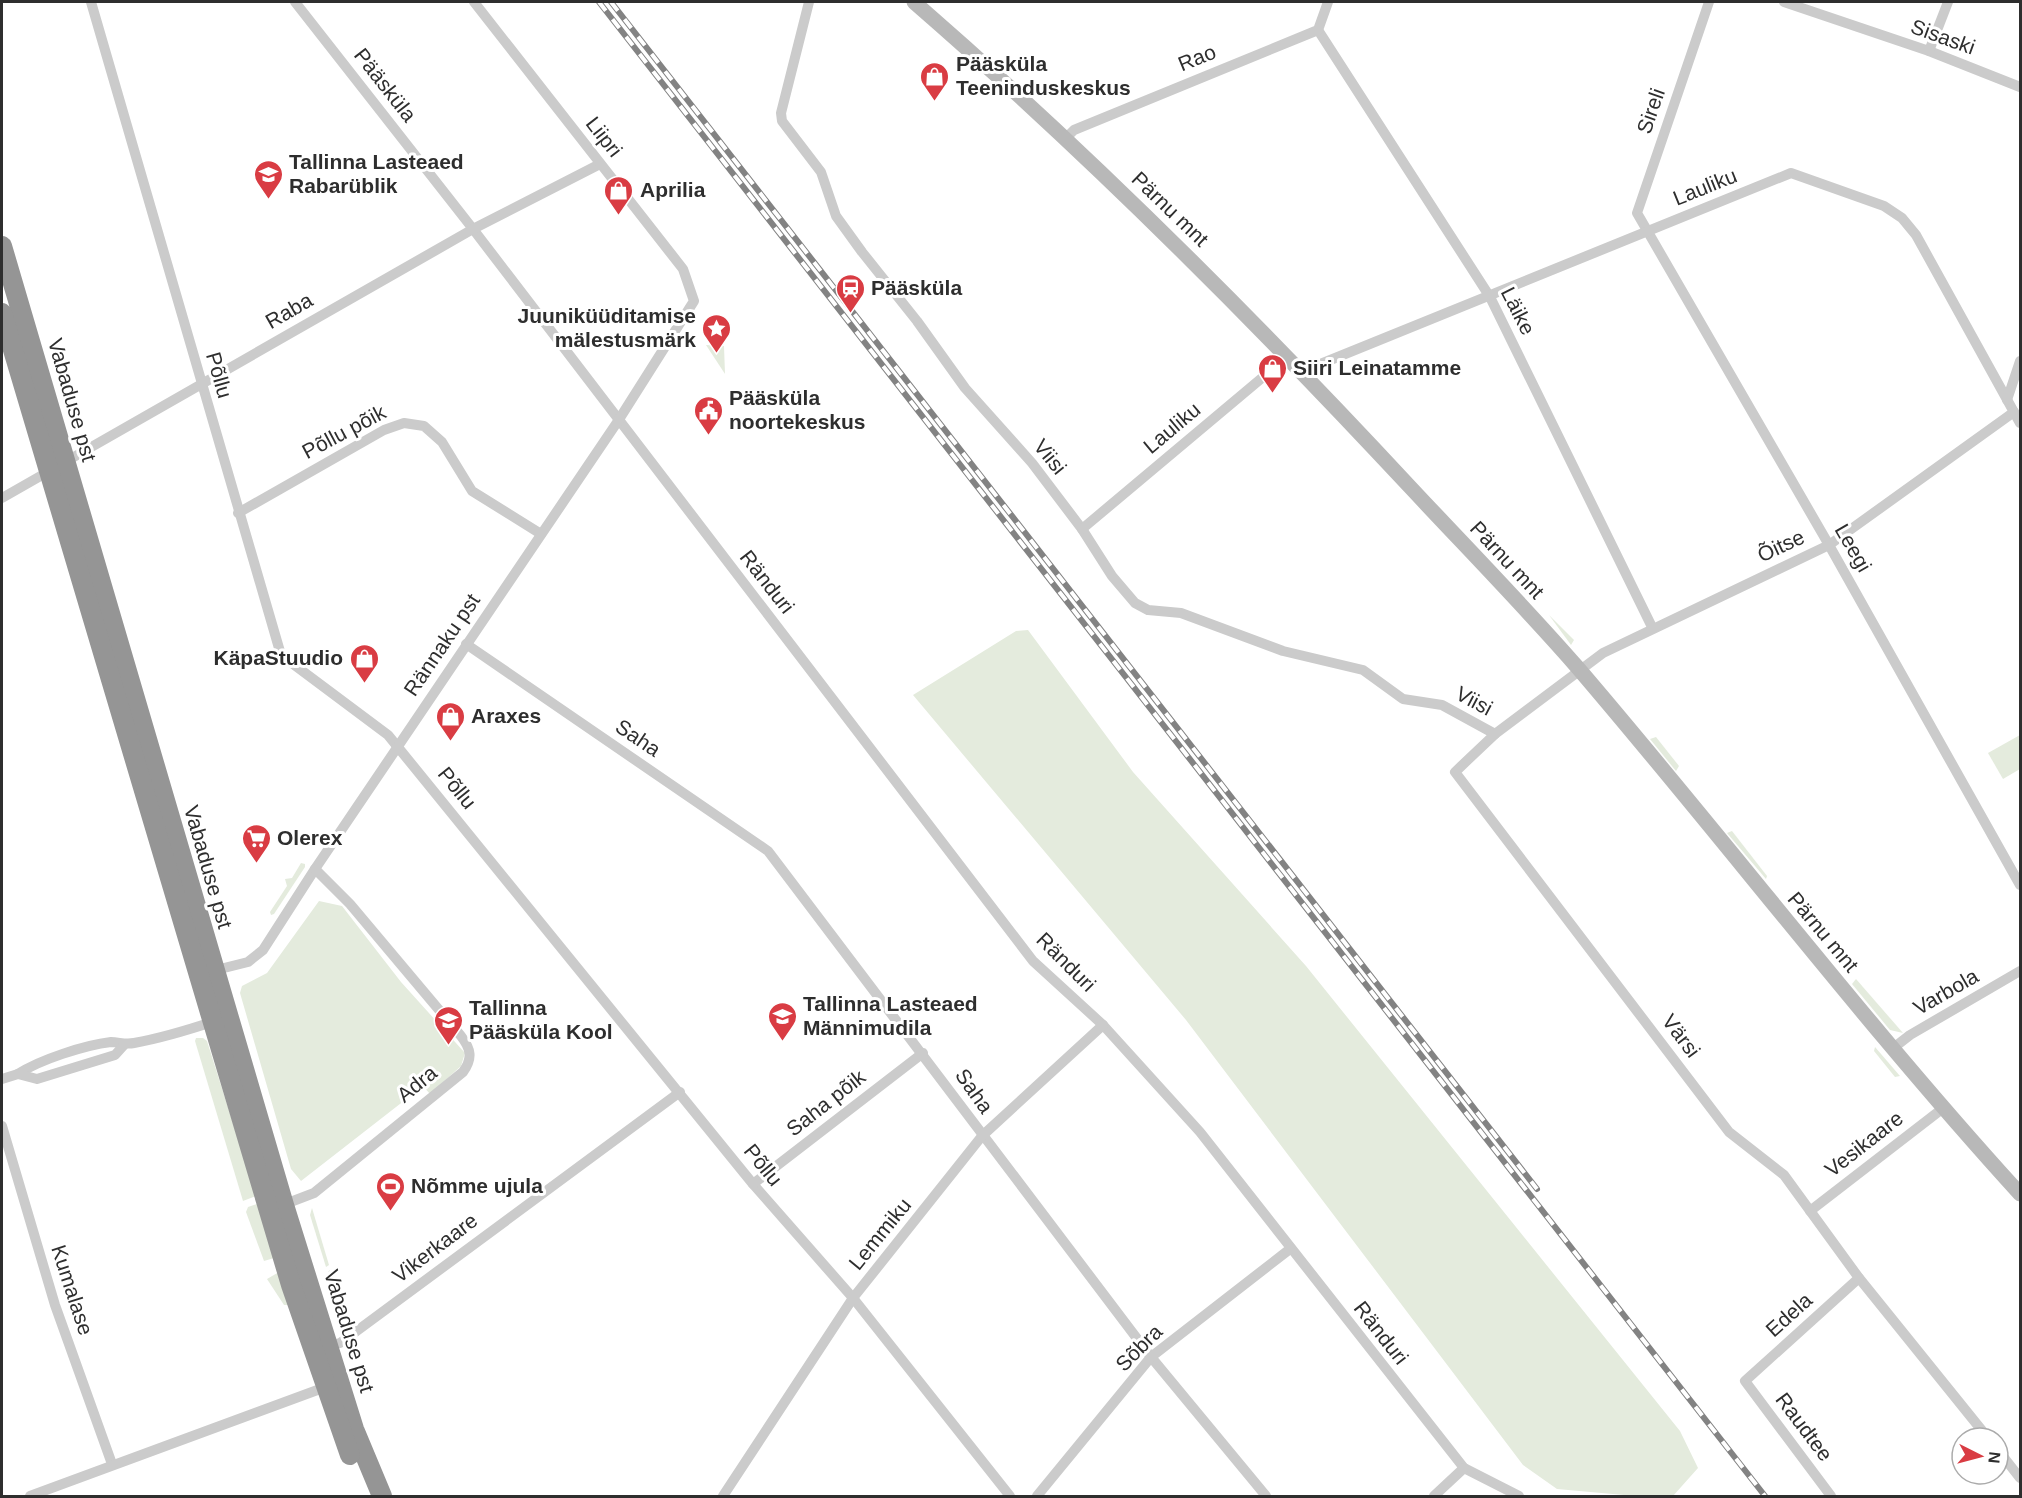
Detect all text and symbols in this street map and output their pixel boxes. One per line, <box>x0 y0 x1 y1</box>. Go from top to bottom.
street label: Sisaski <box>1908 14 1978 59</box>
street label: Rao <box>1175 40 1219 75</box>
street label: Pääsküla <box>350 44 421 126</box>
place label: Pääsküla Teeninduskeskus <box>956 52 1131 99</box>
shop icon: Pääsküla Teeninduskeskus <box>919 60 951 102</box>
street label: Sireli <box>1632 85 1669 137</box>
street label: Liipri <box>582 112 627 161</box>
place label: Tallinna Lasteaed Rabarüblik <box>289 150 464 197</box>
school or university icon: Tallinna Lasteaed Rabarüblik <box>252 158 284 200</box>
street label: Lauliku <box>1670 163 1740 210</box>
street label: Pärnu mnt <box>1128 167 1213 251</box>
shop icon: Aprilia <box>603 174 635 216</box>
place label: Aprilia <box>640 178 706 201</box>
station icon: Pääsküla <box>834 272 866 314</box>
place label: Pääsküla <box>871 276 962 299</box>
street label: Läike <box>1497 283 1540 338</box>
street label: Raba <box>261 288 317 333</box>
place label: Juuniküüditamise mälestusmärk <box>517 304 696 351</box>
place icon: Juuniküüditamise mälestusmärk <box>701 312 733 354</box>
street label: Vabaduse pst <box>44 336 101 464</box>
street label: Põllu <box>202 349 237 400</box>
shop icon: Siiri Leinatamme <box>1256 352 1288 394</box>
place label: Siiri Leinatamme <box>1293 356 1461 379</box>
place label: Pääsküla noortekeskus <box>729 386 866 433</box>
public building icon: Pääsküla noortekeskus <box>692 394 724 436</box>
street label: Lauliku <box>1139 397 1205 458</box>
street label: Põllu põik <box>298 400 390 463</box>
street label: Viisi <box>1029 435 1071 479</box>
street label: Pärnu mnt <box>1466 516 1549 603</box>
street label: Leegi <box>1831 520 1876 576</box>
street label: Õitse <box>1754 525 1808 566</box>
street label: Ränduri <box>736 546 799 618</box>
street label: Rännaku pst <box>399 589 484 700</box>
shop icon: KäpaStuudio <box>348 642 380 684</box>
place label: KäpaStuudio <box>214 646 343 669</box>
street label: Viisi <box>1452 681 1496 720</box>
shop icon: Araxes <box>434 700 466 742</box>
place label: Araxes <box>471 704 541 727</box>
street label: Saha <box>612 714 665 761</box>
street label: Põllu <box>434 762 481 813</box>
street label: Vabaduse pst <box>180 803 237 931</box>
supermarket icon: Olerex <box>240 822 272 864</box>
place label: Olerex <box>277 826 343 849</box>
street label: Pärnu mnt <box>1783 887 1863 976</box>
street label: Ränduri <box>1032 928 1100 996</box>
street label: Varbola <box>1909 964 1982 1019</box>
place label: Tallinna Lasteaed Männimudila <box>803 992 978 1039</box>
place label: Tallinna Pääsküla Kool <box>469 996 613 1043</box>
school or university icon: Tallinna Lasteaed Männimudila <box>766 1000 798 1042</box>
school or university icon: Tallinna Pääsküla Kool <box>432 1004 464 1046</box>
street label: Värsi <box>1658 1010 1705 1062</box>
street label: Adra <box>392 1061 441 1107</box>
street label: Saha põik <box>782 1064 870 1140</box>
street label: Saha <box>951 1064 998 1118</box>
street label: Vesikaare <box>1820 1106 1907 1181</box>
street label: Põllu <box>740 1139 787 1190</box>
sports icon: Nõmme ujula <box>374 1170 406 1212</box>
place label: Nõmme ujula <box>411 1174 543 1197</box>
street label: Lemmiku <box>844 1193 915 1274</box>
street label: Vikerkaare <box>388 1208 482 1287</box>
street label: Kumalase <box>47 1242 98 1338</box>
street label: Vabaduse pst <box>320 1267 379 1395</box>
street label: Edela <box>1761 1288 1817 1341</box>
street label: Ränduri <box>1350 1297 1413 1369</box>
street label: Sõbra <box>1111 1319 1167 1376</box>
street label: Raudtee <box>1771 1388 1837 1465</box>
north arrow <box>1950 1426 2010 1486</box>
text: N <box>1985 1451 2003 1464</box>

